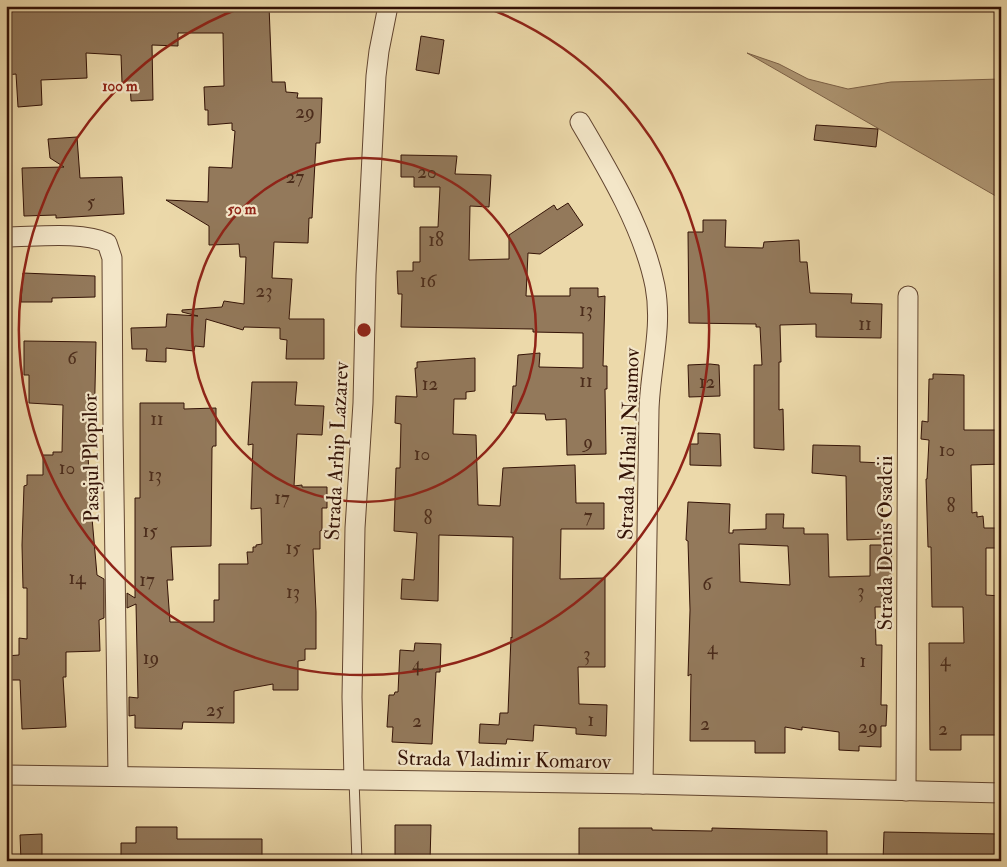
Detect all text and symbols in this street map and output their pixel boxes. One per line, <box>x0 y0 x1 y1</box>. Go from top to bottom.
text: 100 m <box>102 77 138 96</box>
house number: 29 <box>295 100 315 124</box>
house number: 20 <box>417 160 437 184</box>
house number: 27 <box>286 165 304 189</box>
house number: 5 <box>87 190 96 214</box>
text: 50 m <box>228 200 257 219</box>
house number: 18 <box>428 228 444 252</box>
house number: 16 <box>420 269 438 293</box>
house number: 23 <box>256 279 272 303</box>
house number: 13 <box>579 298 593 322</box>
house number: 11 <box>858 312 872 336</box>
centre of rings <box>355 321 373 339</box>
house number: 6 <box>67 346 78 370</box>
street label: Strada Mihail Naumov <box>612 347 646 541</box>
street label: Strada Arhip Lazarev <box>319 360 355 541</box>
house number: 11 <box>579 369 593 393</box>
house number: 12 <box>699 370 715 394</box>
house number: 12 <box>422 372 438 396</box>
street label: Pasajul Plopilor <box>76 393 106 523</box>
house number: 11 <box>150 407 164 431</box>
house number: 9 <box>581 430 593 454</box>
house number: 10 <box>939 438 955 462</box>
house number: 10 <box>414 442 430 466</box>
street label: Strada Denis Osadcii <box>872 455 899 631</box>
house number: 10 <box>59 456 75 480</box>
house number: 13 <box>148 463 162 487</box>
house number: 17 <box>274 486 290 510</box>
house number: 8 <box>947 494 956 518</box>
house number: 7 <box>584 504 593 528</box>
house number: 8 <box>424 506 433 530</box>
house number: 15 <box>142 519 158 543</box>
house number: 15 <box>285 536 301 560</box>
house number: 14 <box>68 566 86 590</box>
house number: 17 <box>139 568 155 592</box>
house number: 6 <box>702 572 713 596</box>
house number: 3 <box>857 579 865 603</box>
house number: 13 <box>286 580 300 604</box>
house number: 4 <box>707 636 718 660</box>
house number: 3 <box>583 642 591 666</box>
house number: 19 <box>143 646 159 670</box>
house number: 4 <box>940 648 951 672</box>
house number: 1 <box>860 649 866 673</box>
house number: 4 <box>412 652 423 676</box>
house number: 25 <box>206 698 225 722</box>
house number: 1 <box>588 708 594 732</box>
house number: 2 <box>412 709 422 733</box>
house number: 2 <box>700 712 710 736</box>
house number: 29 <box>858 715 878 739</box>
house number: 2 <box>938 717 948 741</box>
street label: Strada Vladimir Komarov <box>397 745 612 775</box>

